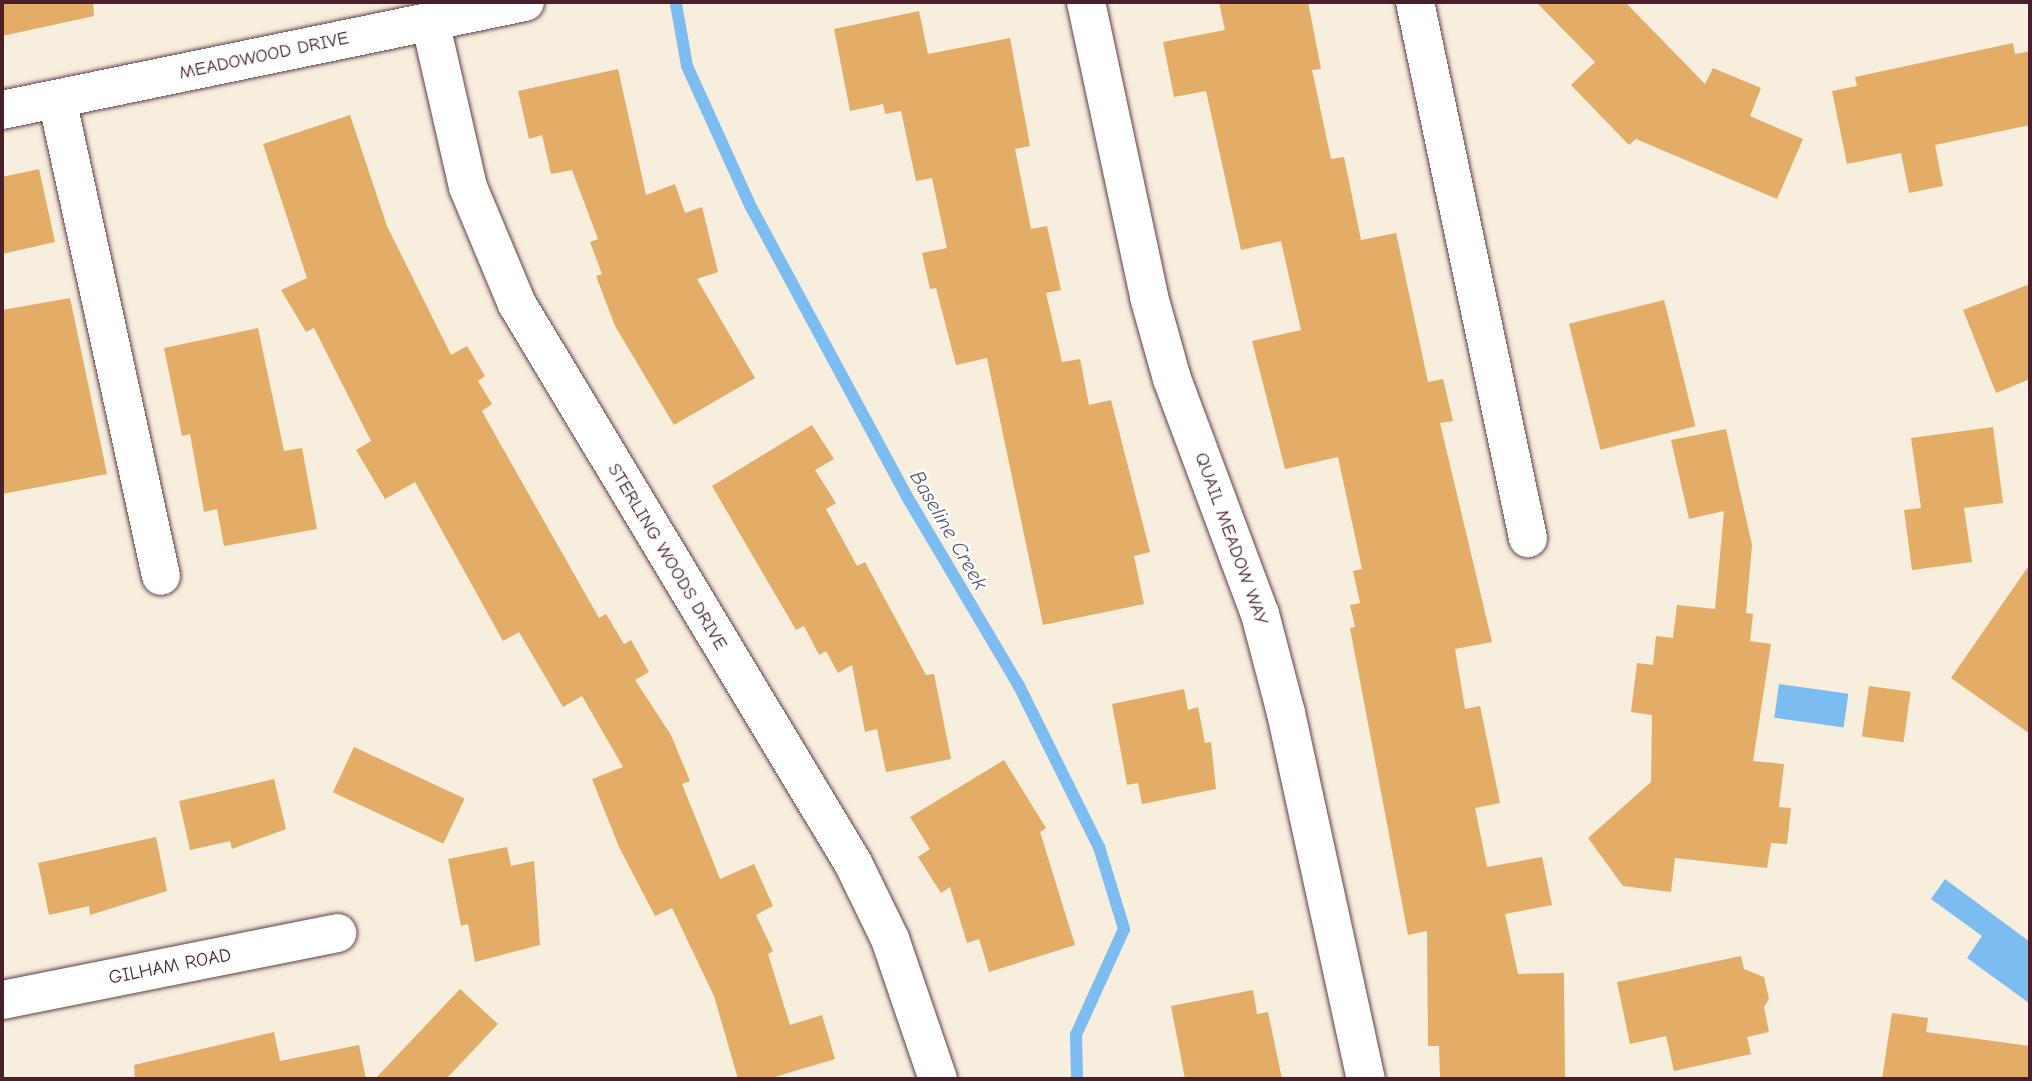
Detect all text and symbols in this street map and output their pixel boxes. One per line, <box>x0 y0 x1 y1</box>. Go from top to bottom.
street label: MEADOWOOD DRIVE <box>177 27 351 85</box>
street label: QUAIL MEADOW WAY <box>1189 449 1273 629</box>
street label: STERLING WOODS DRIVE <box>602 459 732 655</box>
water label: Baseline Creek <box>905 466 993 594</box>
street label: GILHAM ROAD <box>107 944 233 990</box>

